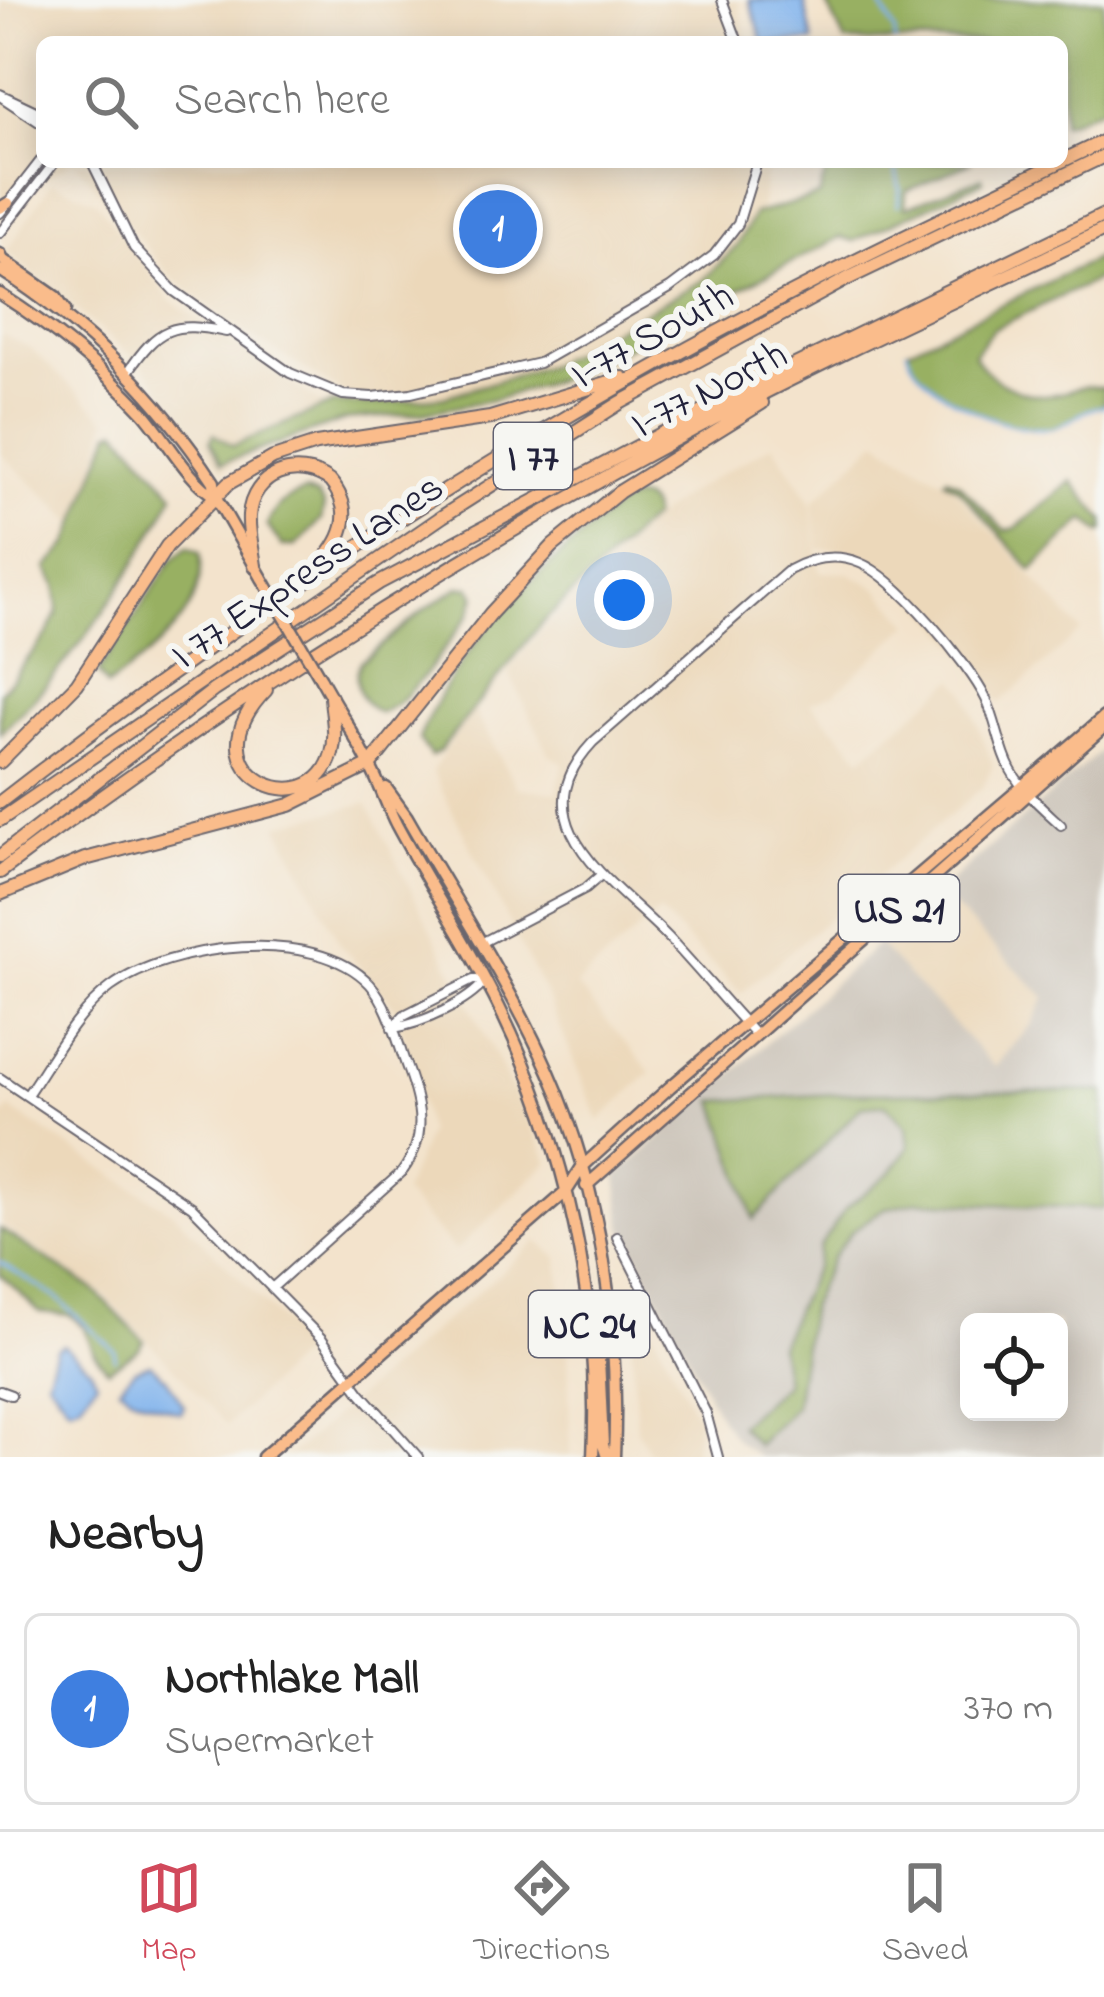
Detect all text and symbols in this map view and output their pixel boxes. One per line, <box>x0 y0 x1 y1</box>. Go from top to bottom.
search box <box>36 36 1068 168</box>
icon: search <box>78 69 144 135</box>
text: Search here <box>174 69 390 135</box>
pin: 1 <box>459 184 537 274</box>
street label: I-77 South <box>561 267 746 407</box>
street label: I-77 North <box>621 326 799 456</box>
road number: I 77 <box>494 423 572 489</box>
street label: I 77 Express Lanes <box>160 459 457 687</box>
your location <box>594 570 654 630</box>
road number: US 21 <box>839 875 959 941</box>
road number: NC 24 <box>529 1291 649 1357</box>
map controls <box>960 1313 1068 1421</box>
button: locate <box>960 1313 1068 1421</box>
text: Nearby <box>48 1498 204 1573</box>
text: Northlake Mall <box>165 1648 419 1714</box>
text: 1 <box>84 1681 96 1738</box>
text: 370 m <box>964 1681 1053 1738</box>
text: Supermarket <box>165 1714 374 1771</box>
tab: Map <box>136 1855 202 1975</box>
tab: Directions <box>473 1855 611 1975</box>
tab: Saved <box>882 1855 968 1975</box>

